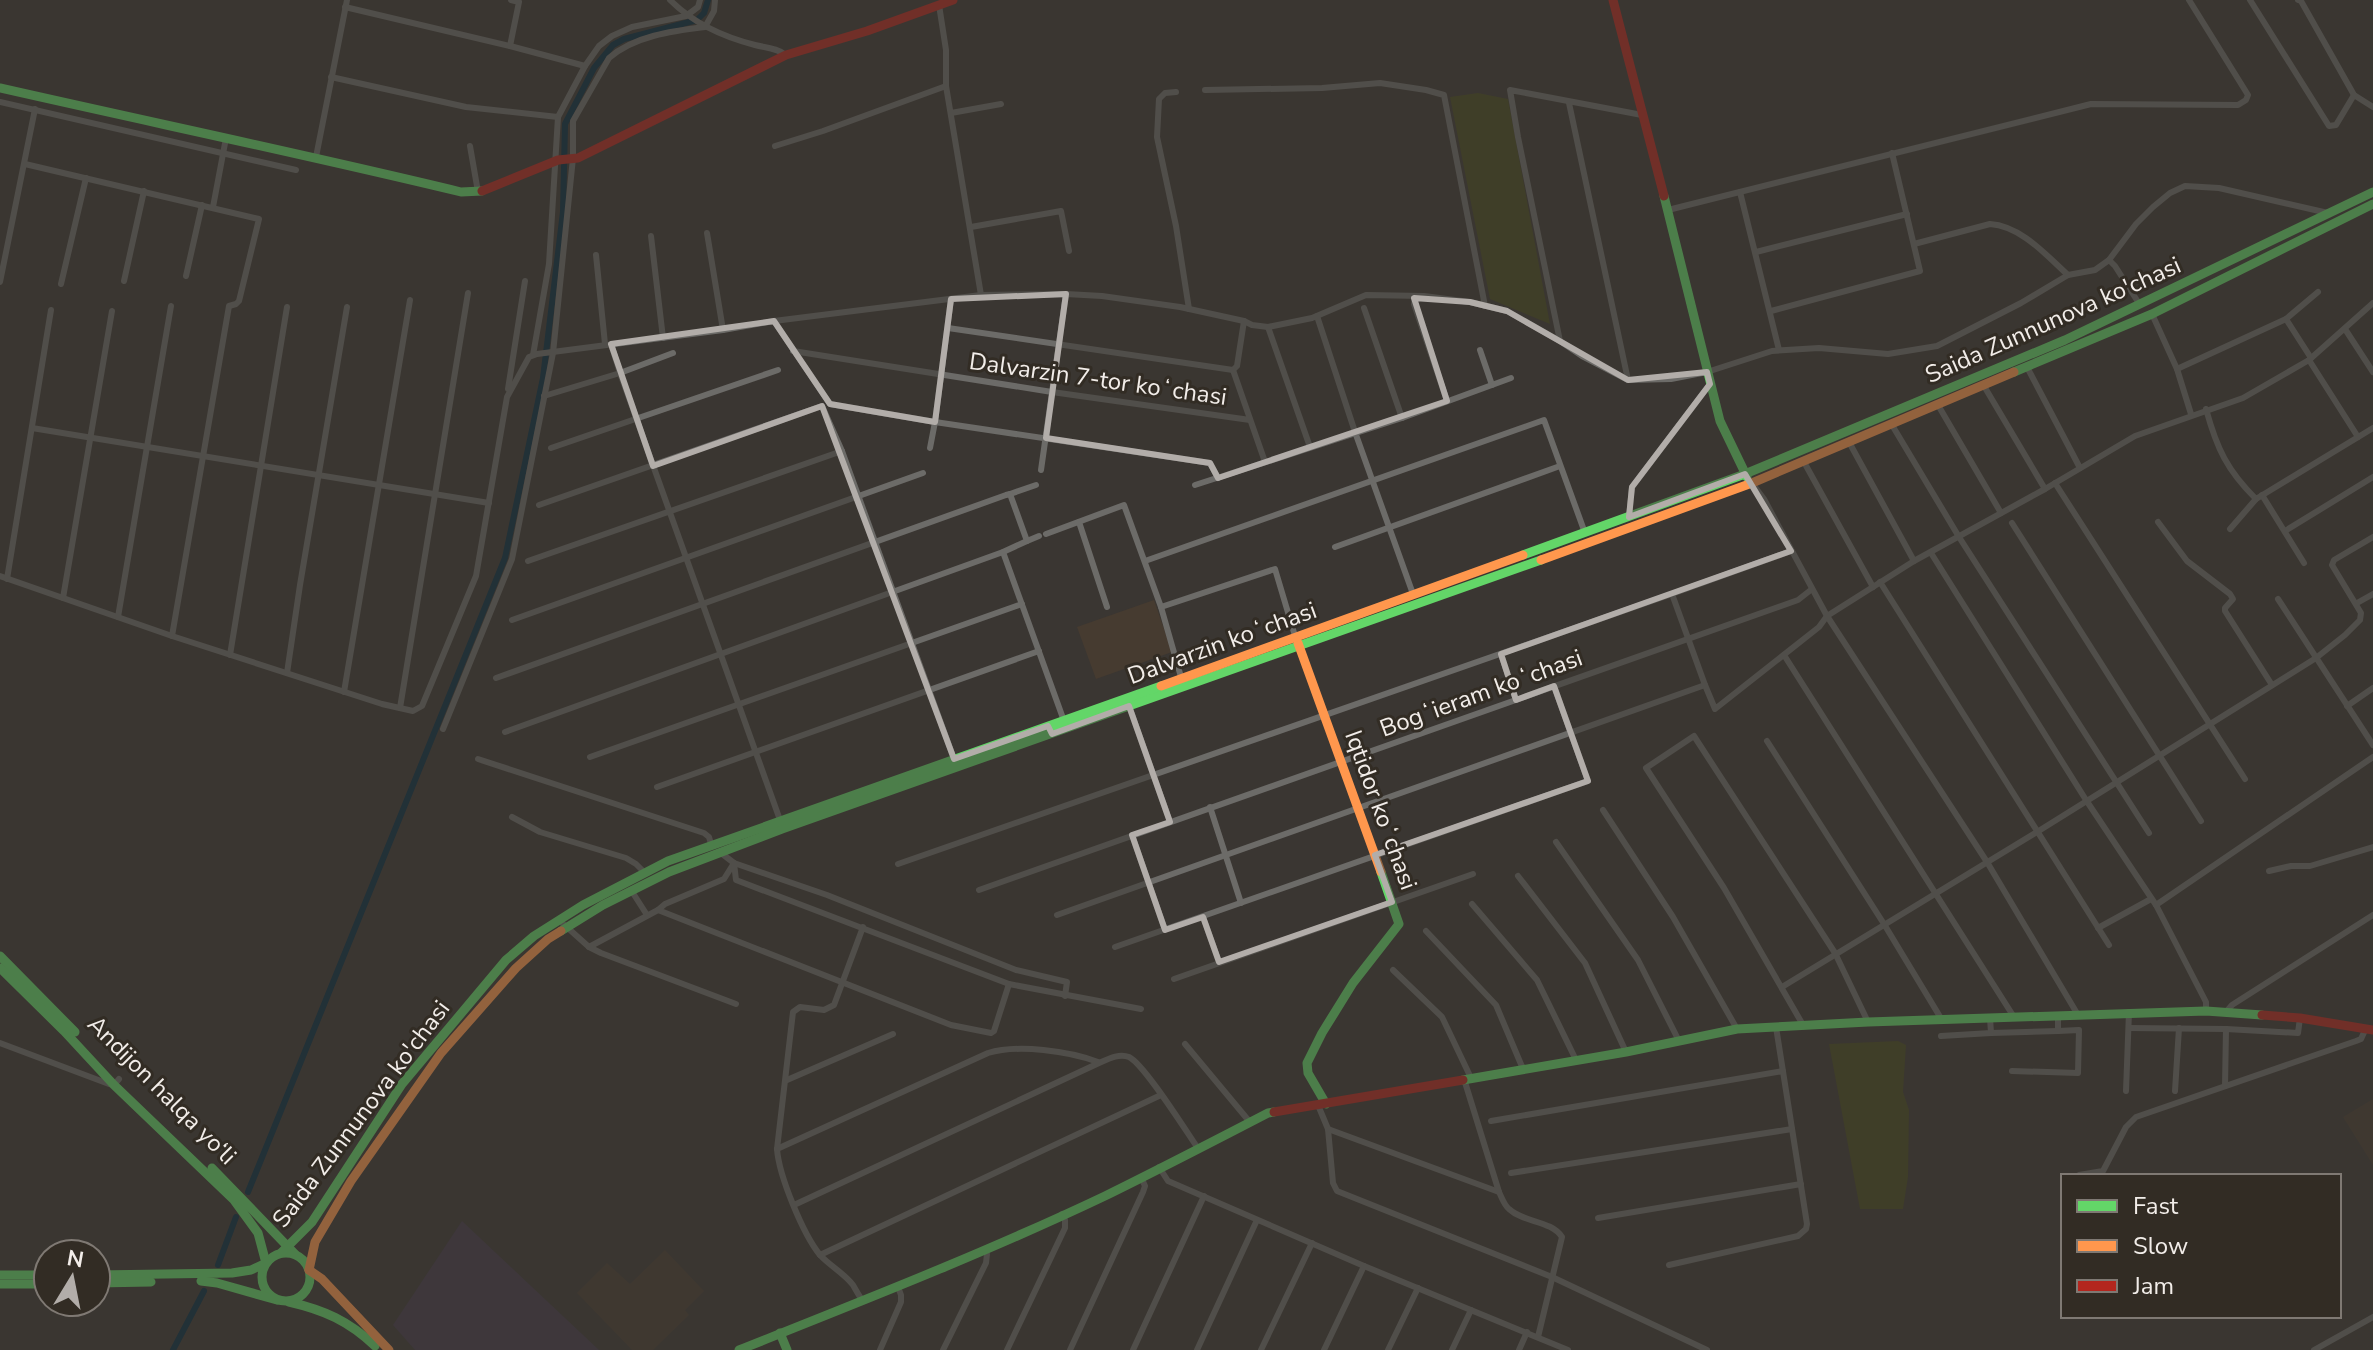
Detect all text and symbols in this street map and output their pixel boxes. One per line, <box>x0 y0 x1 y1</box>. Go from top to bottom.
street label: Saida Zunnunova ko'chasi <box>1920 249 2186 391</box>
street label: Dalvarzin 7-tor koʻchasi <box>967 345 1229 413</box>
street label: Dalvarzin koʻchasi <box>1123 594 1321 692</box>
street label: Bogʻieram koʻchasi <box>1375 641 1587 745</box>
street label: Iqtidor koʻchasi <box>1337 726 1425 894</box>
street label: Saida Zunnunova ko'chasi <box>265 994 457 1234</box>
street label: Andijon halqa yo‘li <box>81 1009 243 1171</box>
legend <box>2061 1174 2341 1318</box>
text: Fast <box>2133 1190 2179 1222</box>
text: Slow <box>2133 1230 2188 1262</box>
north arrow <box>32 1238 112 1318</box>
text: N <box>65 1243 86 1275</box>
text: Jam <box>2132 1270 2174 1302</box>

